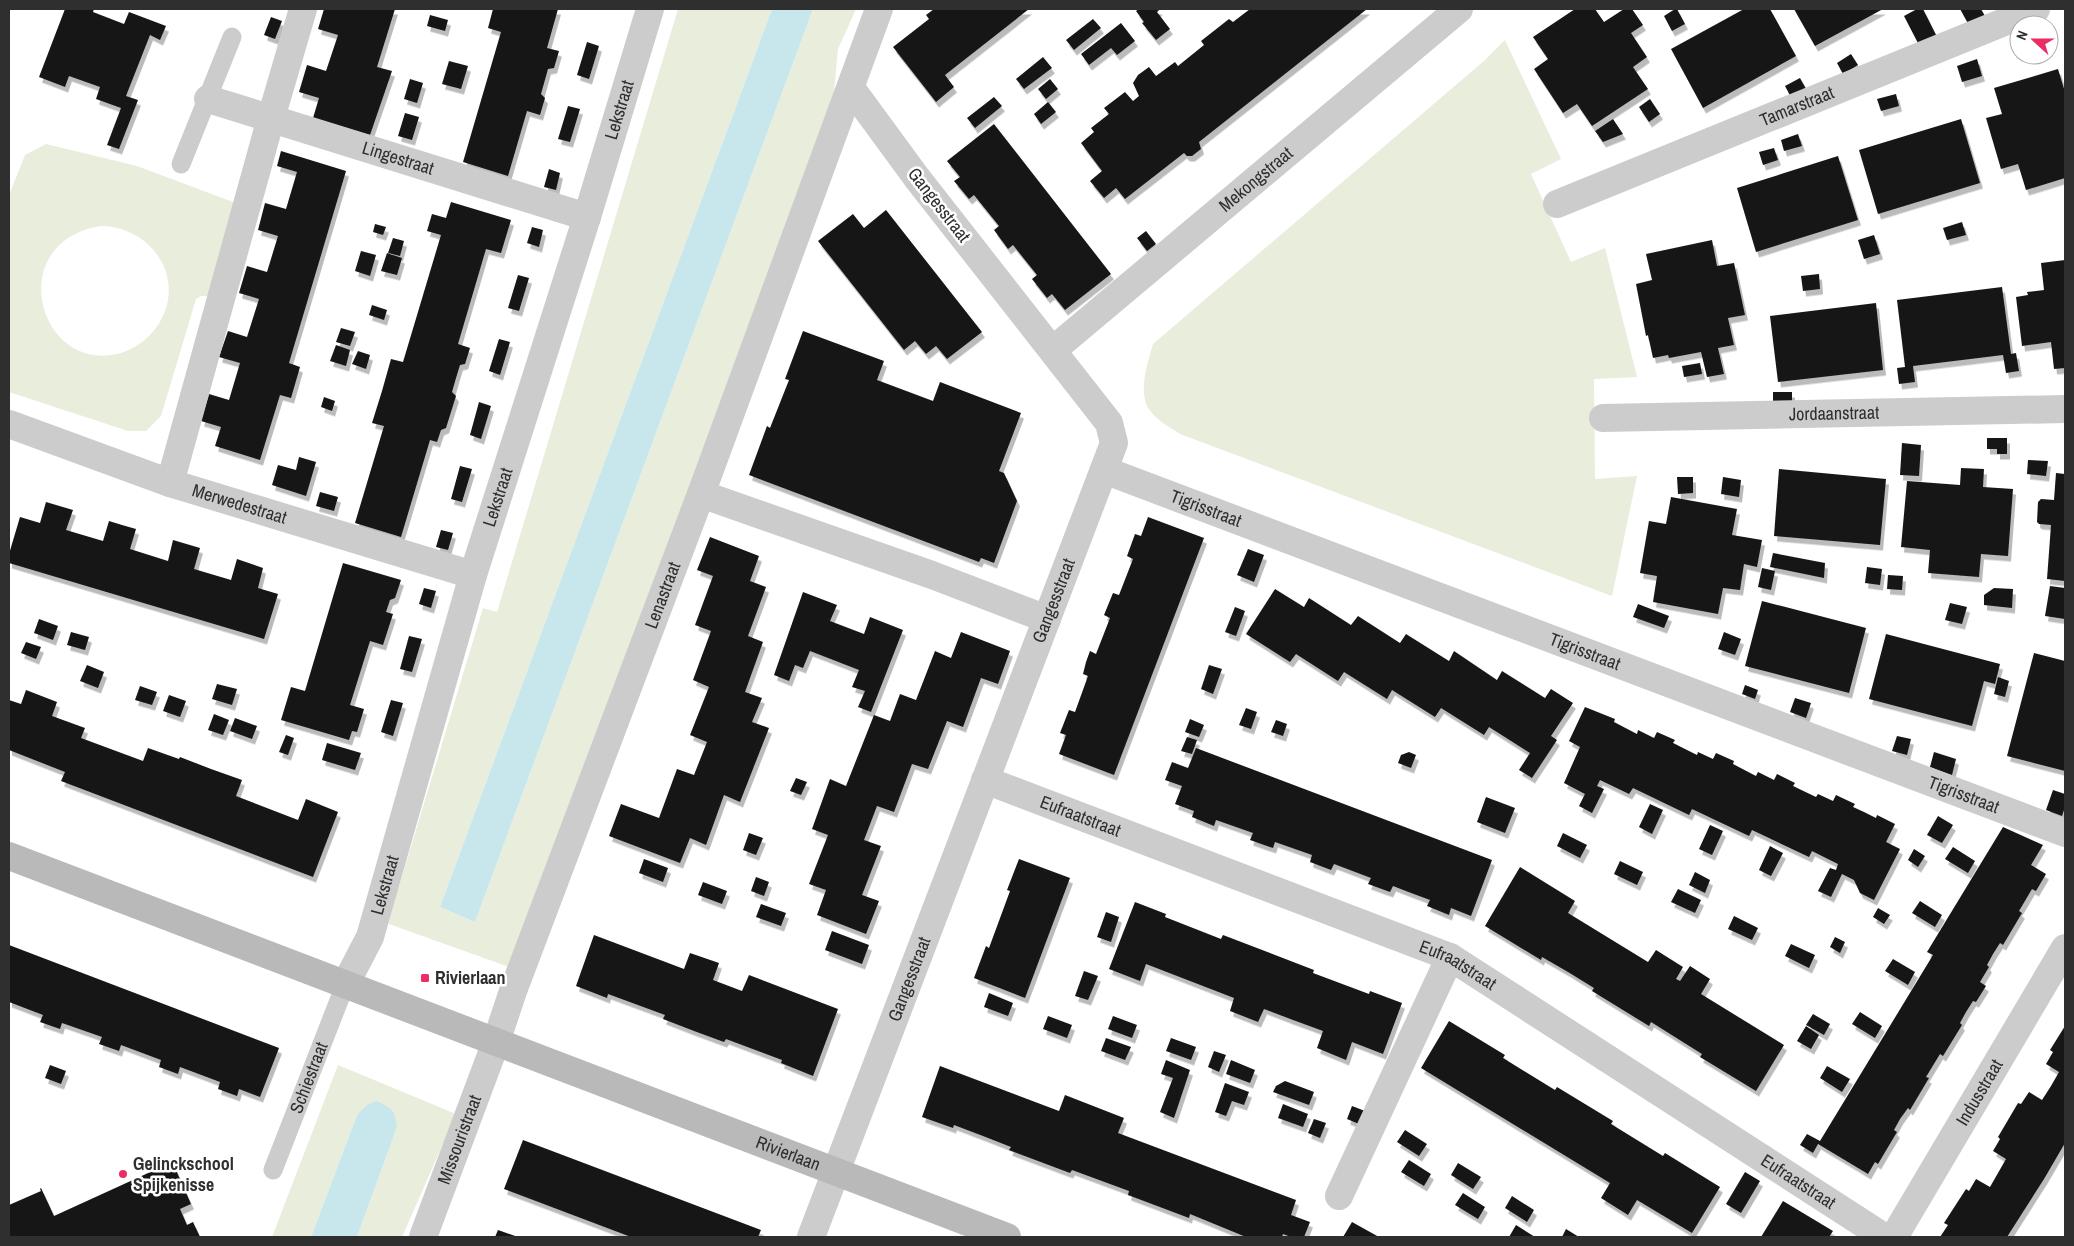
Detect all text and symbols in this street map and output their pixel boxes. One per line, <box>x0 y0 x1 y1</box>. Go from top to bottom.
north arrow <box>2009 15 2059 65</box>
text: N <box>2012 28 2032 42</box>
street label: Lekstraat <box>598 77 640 143</box>
street label: Tamarstraat <box>1756 80 1838 132</box>
street label: Lingestraat <box>359 135 437 181</box>
street label: Mekongstraat <box>1213 141 1298 218</box>
street label: Gangesstraat <box>902 162 977 247</box>
street label: Jordaanstraat <box>1789 400 1879 426</box>
street label: Lekstraat <box>476 464 518 530</box>
street label: Merwedestraat <box>189 477 290 530</box>
street label: Tigrisstraat <box>1167 483 1245 533</box>
street label: Gangesstraat <box>1026 555 1081 646</box>
street label: Lenastraat <box>638 558 686 632</box>
street label: Tigrisstraat <box>1546 626 1624 676</box>
street label: Tigrisstraat <box>1925 769 2003 819</box>
street label: Eufraatstraat <box>1037 789 1124 843</box>
street label: Lekstraat <box>364 852 405 918</box>
street label: Gangesstraat <box>881 933 936 1025</box>
street label: Eufraatstraat <box>1416 934 1501 996</box>
place label: Rivierlaan <box>435 965 506 990</box>
marker: Rivierlaan <box>419 972 431 984</box>
street label: Schiestraat <box>283 1038 334 1117</box>
street label: Indusstraat <box>1950 1054 2008 1130</box>
street label: Missouristraat <box>431 1091 487 1188</box>
street label: Rivierlaan <box>752 1129 824 1177</box>
street label: Eufraatstraat <box>1756 1148 1841 1215</box>
place label: Gelinckschool Spijkenisse <box>133 1151 234 1197</box>
marker: Gelinckschool Spijkenisse <box>117 1168 129 1180</box>

